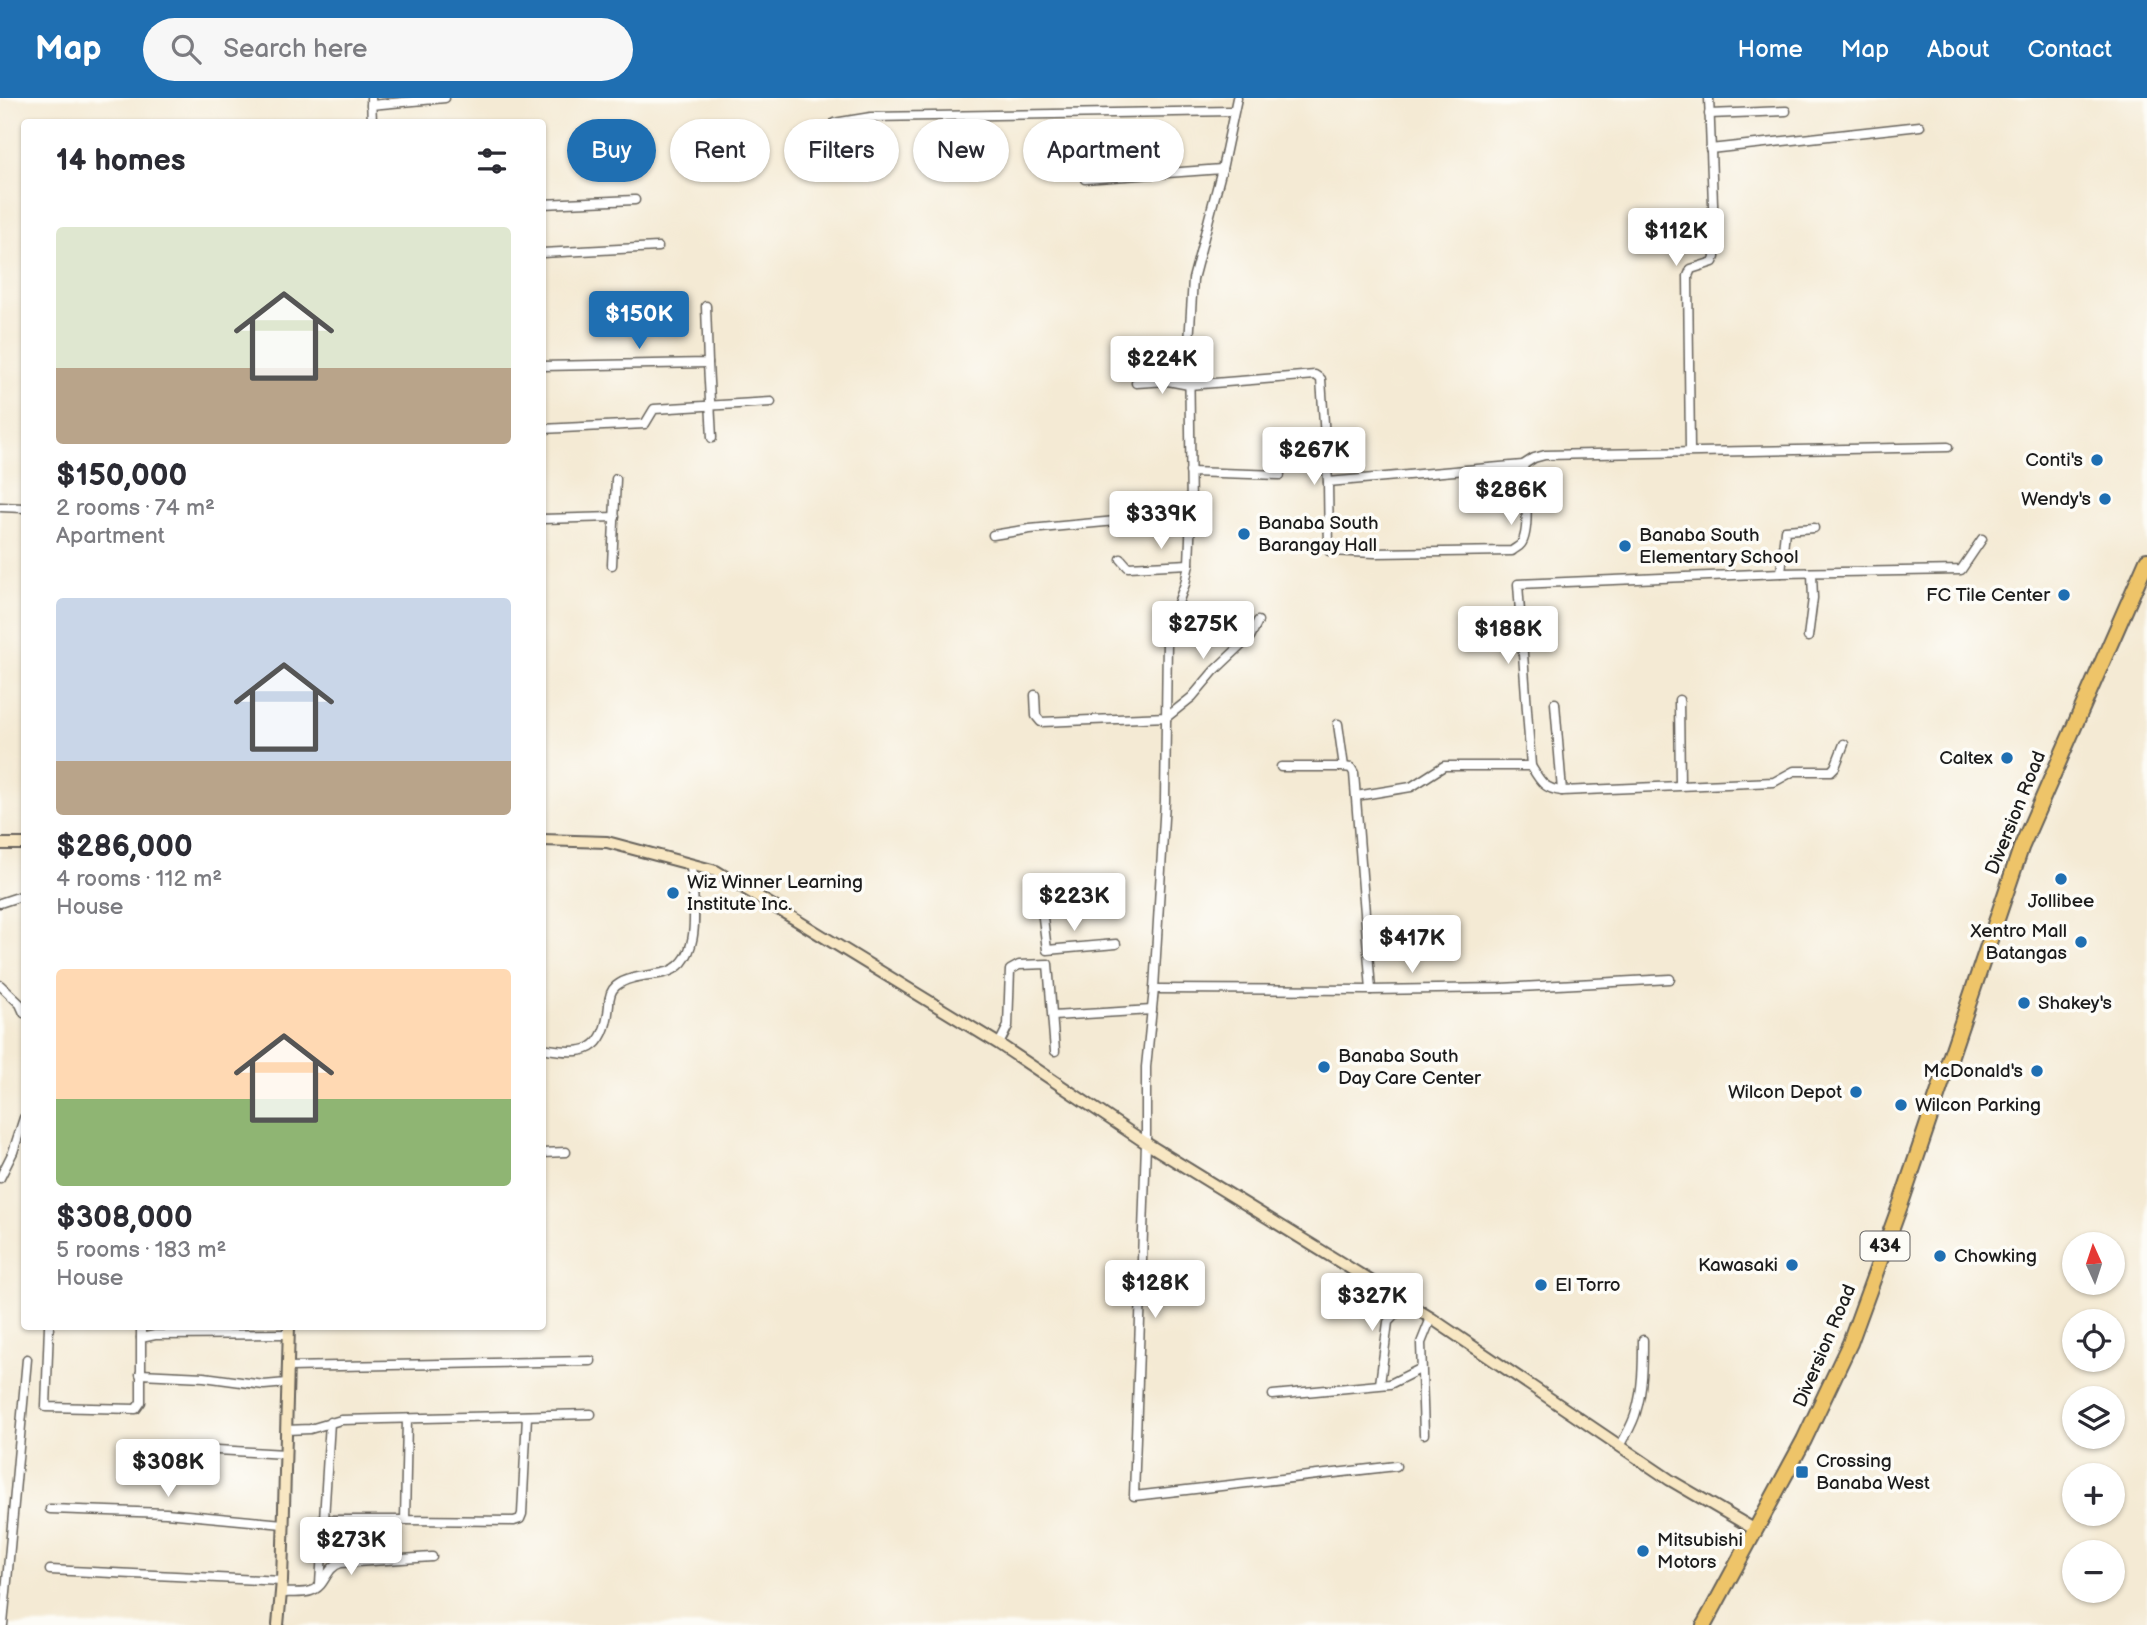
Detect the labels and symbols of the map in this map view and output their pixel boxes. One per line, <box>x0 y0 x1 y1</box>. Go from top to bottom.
pin: $112K <box>1627 208 1725 268</box>
pin: $150K <box>590 292 688 351</box>
pin: $224K <box>1113 336 1211 396</box>
pin: $267K <box>1265 428 1363 487</box>
place label: Conti's <box>2025 449 2083 472</box>
marker: Conti's <box>2089 452 2105 468</box>
pin: $286K <box>1462 468 1560 527</box>
place label: Wendy's <box>2021 488 2091 511</box>
pin: $339K <box>1112 491 1210 551</box>
marker: Wendy's <box>2097 491 2113 507</box>
place label: Banaba South Barangay Hall <box>1258 512 1378 557</box>
place label: Banaba South Elementary School <box>1639 524 1798 569</box>
marker: Banaba South Barangay Hall <box>1236 526 1252 542</box>
marker: Banaba South Elementary School <box>1617 538 1633 554</box>
place label: FC Tile Center <box>1926 584 2051 607</box>
marker: FC Tile Center <box>2056 587 2072 603</box>
pin: $275K <box>1154 602 1252 661</box>
pin: $188K <box>1459 606 1557 666</box>
place label: Caltex <box>1939 747 1993 770</box>
street label: Diversion Road <box>1981 748 2051 878</box>
marker: Caltex <box>1999 750 2015 766</box>
place label: Wiz Winner Learning Institute Inc. <box>687 871 863 916</box>
marker: Jollibee <box>2053 871 2069 887</box>
pin: $223K <box>1025 874 1123 933</box>
marker: Wiz Winner Learning Institute Inc. <box>665 885 681 901</box>
place label: Jollibee <box>2028 890 2094 913</box>
pin: $417K <box>1363 916 1461 975</box>
place label: Xentro Mall Batangas <box>1970 920 2067 965</box>
marker: Xentro Mall Batangas <box>2073 934 2089 950</box>
place label: Shakey's <box>2038 992 2112 1015</box>
marker: Shakey's <box>2016 995 2032 1011</box>
place label: Banaba South Day Care Center <box>1338 1045 1482 1090</box>
marker: Banaba South Day Care Center <box>1316 1059 1332 1075</box>
place label: McDonald's <box>1923 1060 2023 1083</box>
marker: McDonald's <box>2029 1063 2045 1079</box>
place label: Wilcon Depot <box>1728 1081 1842 1104</box>
marker: Wilcon Depot <box>1848 1084 1864 1100</box>
place label: Wilcon Parking <box>1915 1094 2041 1117</box>
marker: Wilcon Parking <box>1893 1097 1909 1113</box>
road number: 434 <box>1860 1232 1910 1260</box>
north arrow <box>2062 1232 2124 1295</box>
place label: Chowking <box>1954 1245 2037 1268</box>
marker: Chowking <box>1932 1248 1948 1264</box>
place label: Kawasaki <box>1698 1254 1778 1277</box>
marker: Kawasaki <box>1784 1257 1800 1273</box>
pin: $128K <box>1106 1260 1204 1320</box>
pin: $327K <box>1323 1274 1421 1333</box>
place label: El Torro <box>1555 1274 1621 1297</box>
marker: El Torro <box>1533 1277 1549 1293</box>
street label: Diversion Road <box>1789 1281 1861 1411</box>
pin: $308K <box>119 1440 217 1499</box>
place label: Crossing Banaba West <box>1816 1450 1930 1495</box>
marker: Crossing Banaba West <box>1794 1464 1810 1480</box>
pin: $273K <box>302 1518 400 1577</box>
place label: Mitsubishi Motors <box>1657 1529 1743 1574</box>
marker: Mitsubishi Motors <box>1635 1543 1651 1559</box>

